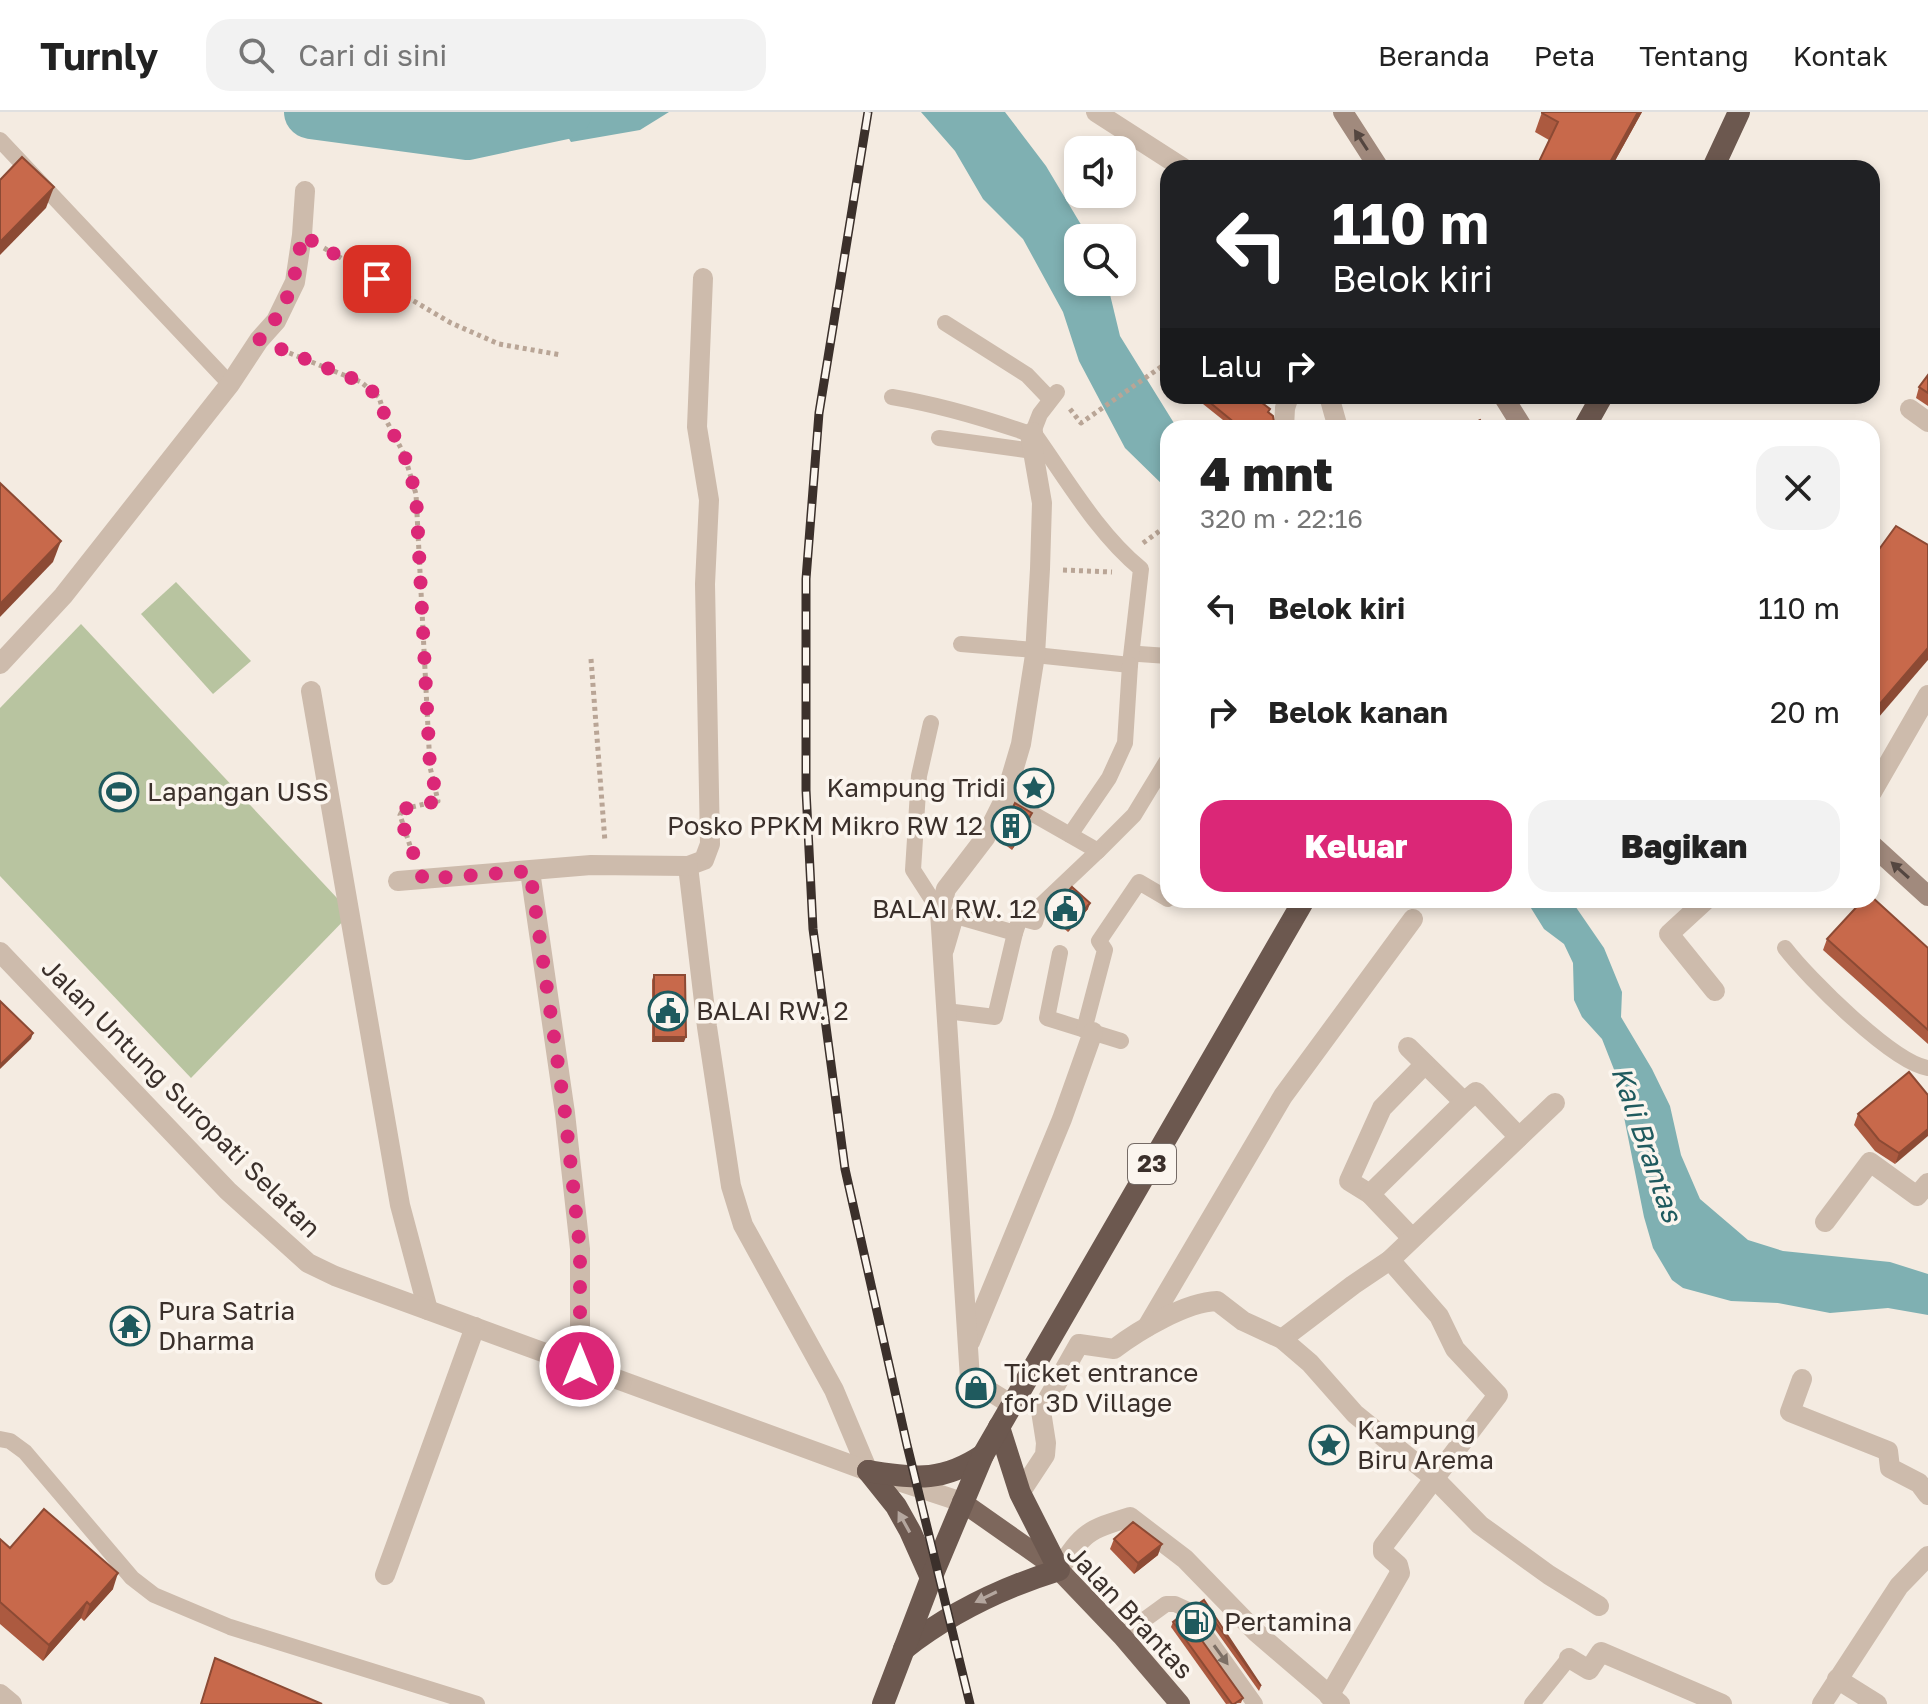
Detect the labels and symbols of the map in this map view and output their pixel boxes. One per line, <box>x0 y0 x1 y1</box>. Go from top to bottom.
one-way arrow <box>1355 129 1369 151</box>
pin <box>343 245 411 313</box>
place icon: Kampung Tridi <box>1013 767 1055 809</box>
sports icon: Lapangan USS <box>98 771 140 813</box>
place label: Kampung Tridi <box>827 772 1006 803</box>
place label: Lapangan USS <box>147 776 329 807</box>
building icon: Posko PPKM Mikro RW 12 <box>990 805 1032 847</box>
place label: Posko PPKM Mikro RW 12 <box>667 810 983 841</box>
one-way arrow <box>1891 862 1910 880</box>
public building icon: BALAI RW. 12 <box>1044 888 1086 930</box>
place label: BALAI RW. 12 <box>872 893 1037 924</box>
street label: Jalan Untung Suropati Selatan <box>35 952 327 1244</box>
public building icon: BALAI RW. 2 <box>647 990 689 1032</box>
place label: BALAI RW. 2 <box>696 995 848 1026</box>
water label: Kali Brantas <box>1605 1062 1690 1227</box>
road number: 23 <box>1128 1144 1176 1184</box>
place label: Pura Satria Dharma <box>158 1295 295 1356</box>
temple icon: Pura Satria Dharma <box>109 1305 151 1347</box>
position arrow <box>538 1324 622 1408</box>
place label: Ticket entrance for 3D Village <box>1004 1357 1198 1418</box>
shop icon: Ticket entrance for 3D Village <box>955 1367 997 1409</box>
place label: Kampung Biru Arema <box>1357 1414 1494 1475</box>
place icon: Kampung Biru Arema <box>1308 1424 1350 1466</box>
one-way arrow <box>898 1511 912 1533</box>
street label: Jalan Brantas <box>1061 1538 1200 1685</box>
one-way arrow <box>974 1590 997 1604</box>
fuel station icon: Pertamina <box>1175 1601 1217 1643</box>
place label: Pertamina <box>1224 1606 1352 1637</box>
one-way arrow <box>1212 1645 1228 1666</box>

